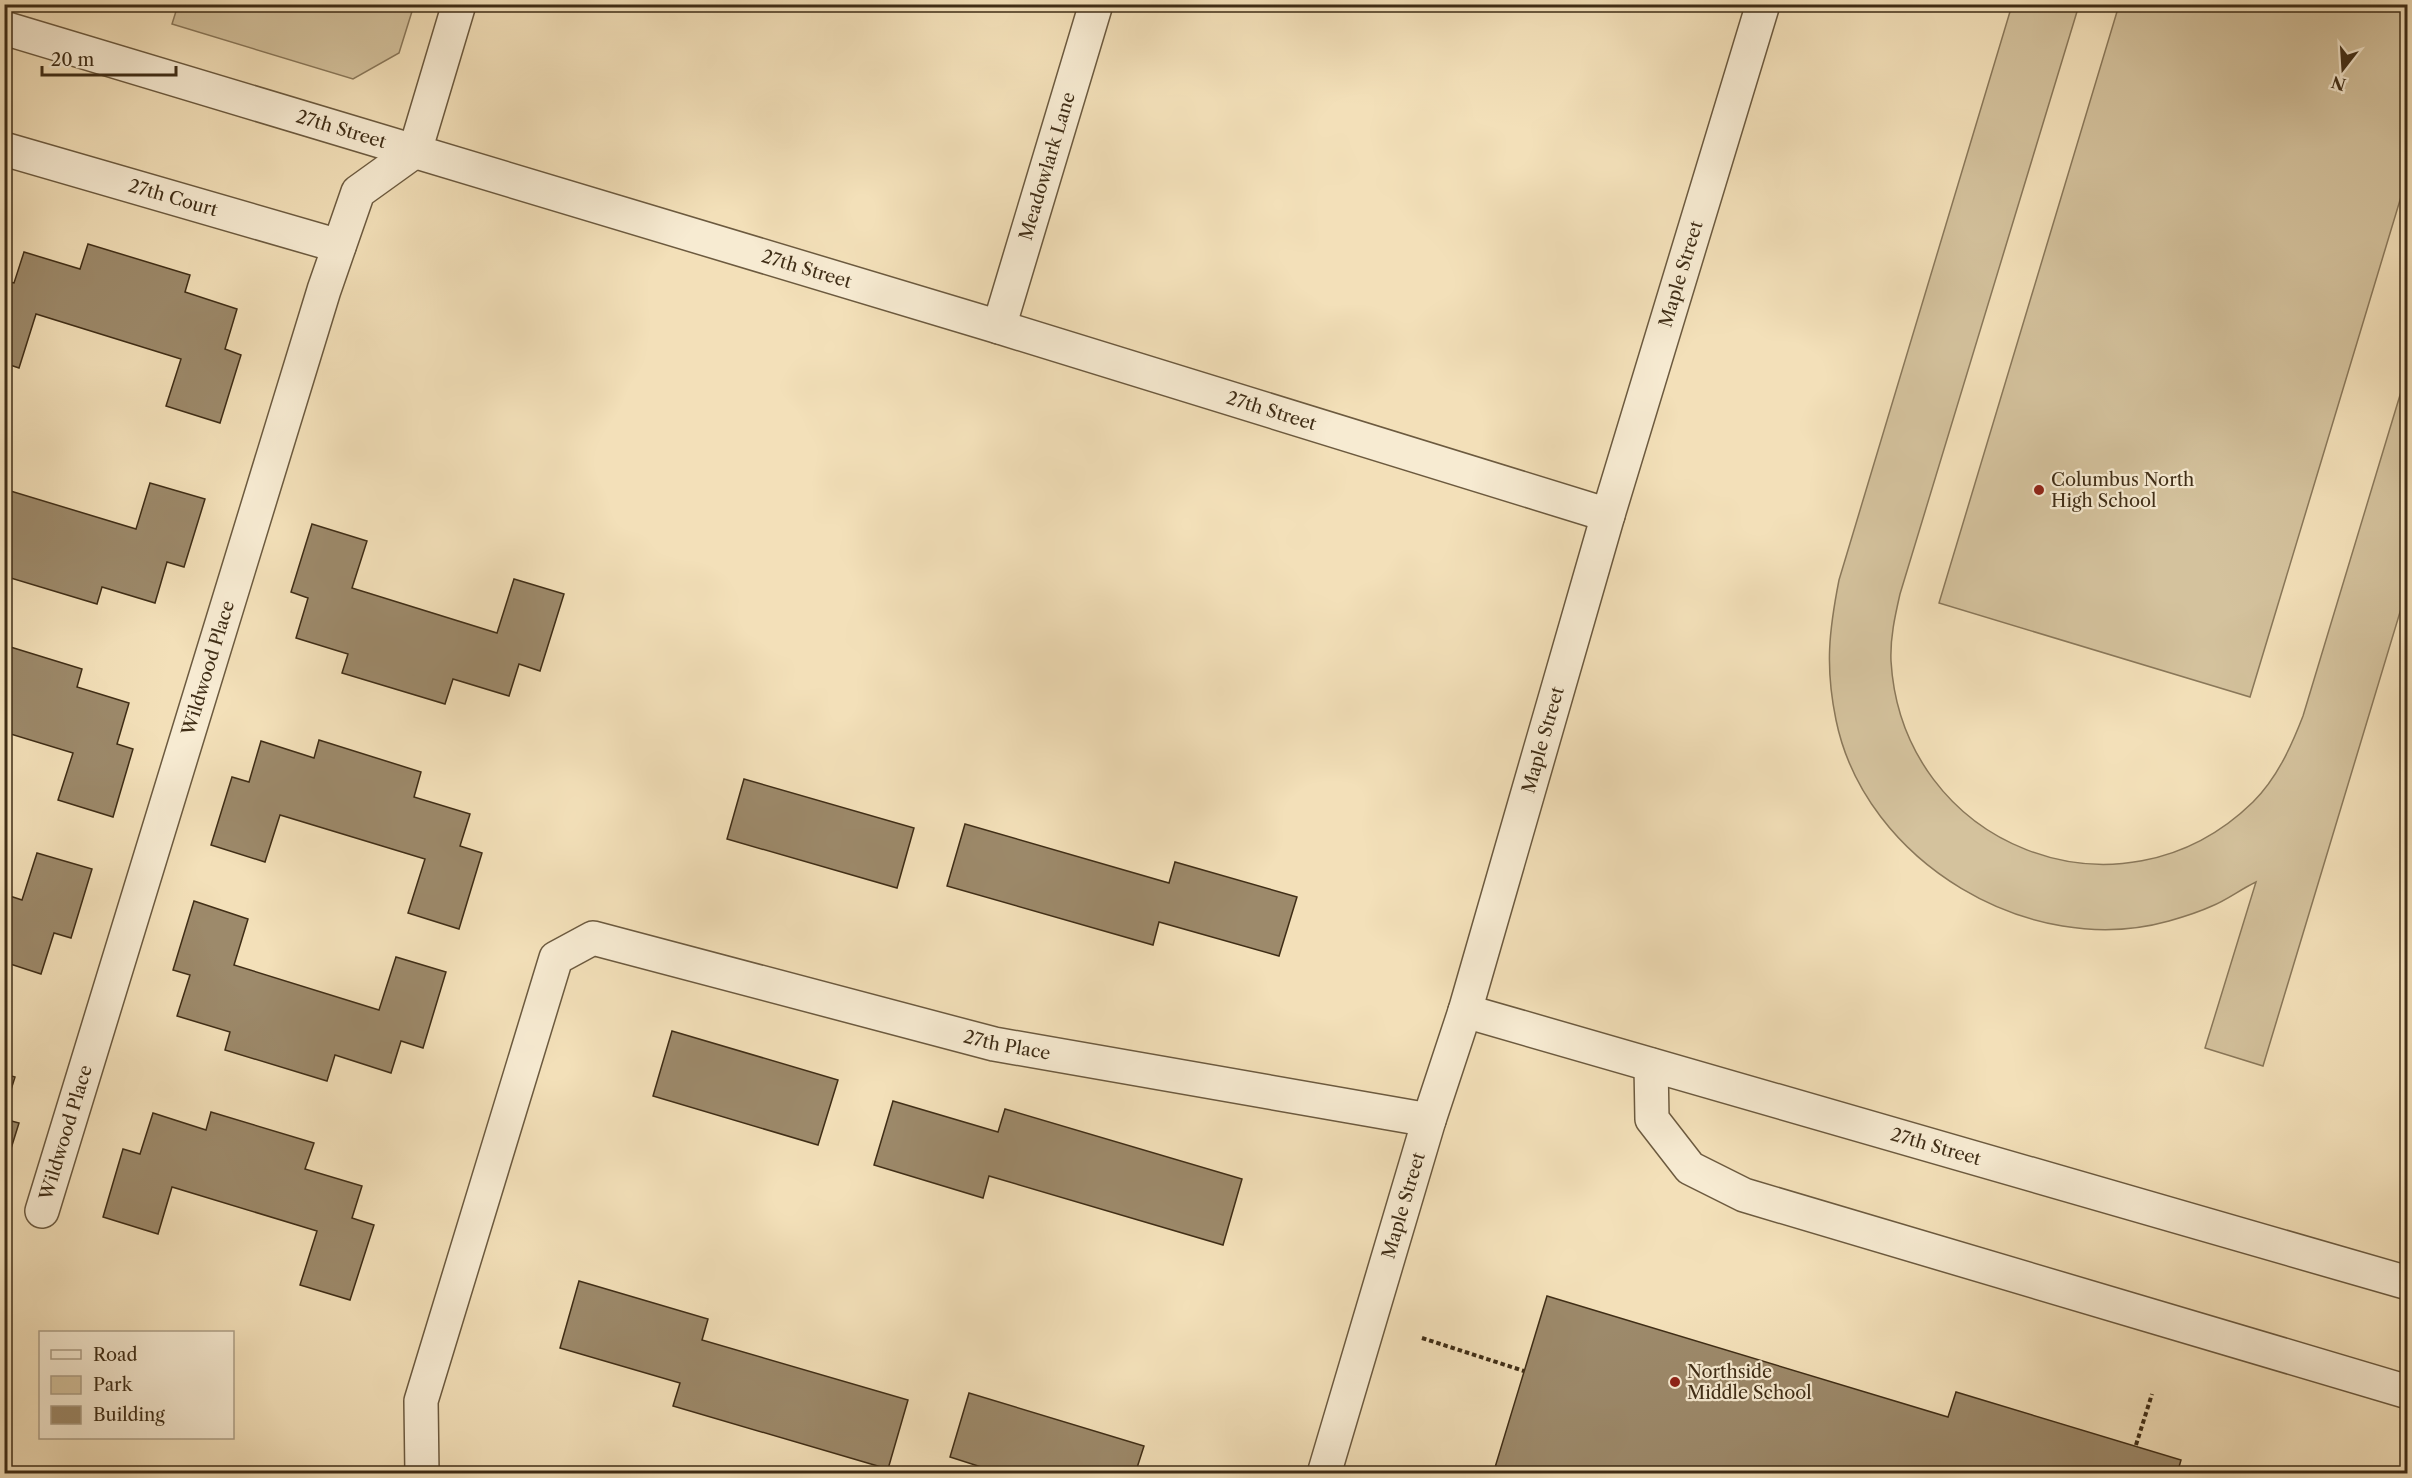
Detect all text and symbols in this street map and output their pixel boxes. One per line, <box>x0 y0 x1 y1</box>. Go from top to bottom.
scale bar <box>42 39 176 77</box>
north arrow <box>2313 39 2373 99</box>
text: 20 m <box>51 49 95 71</box>
text: N <box>2329 72 2348 95</box>
street label: Meadowlark Lane <box>1015 89 1080 243</box>
street label: 27th Street <box>294 105 389 153</box>
street label: 27th Court <box>126 175 221 221</box>
street label: Maple Street <box>1655 218 1708 330</box>
street label: 27th Street <box>759 245 855 293</box>
street label: 27th Street <box>1224 387 1320 435</box>
place label: Columbus North High School <box>2051 469 2194 512</box>
marker: Columbus North High School <box>2032 483 2046 497</box>
street label: Wildwood Place <box>177 598 239 739</box>
street label: Maple Street <box>1517 684 1569 796</box>
street label: 27th Place <box>961 1025 1052 1065</box>
street label: Wildwood Place <box>35 1062 97 1204</box>
street label: 27th Street <box>1888 1123 1984 1170</box>
street label: Maple Street <box>1377 1149 1430 1261</box>
legend <box>39 1331 234 1439</box>
text: Road <box>93 1344 138 1366</box>
place label: Northside Middle School <box>1687 1361 1812 1404</box>
text: Park <box>93 1374 134 1396</box>
marker: Northside Middle School <box>1668 1375 1682 1389</box>
text: Building <box>93 1404 165 1426</box>

